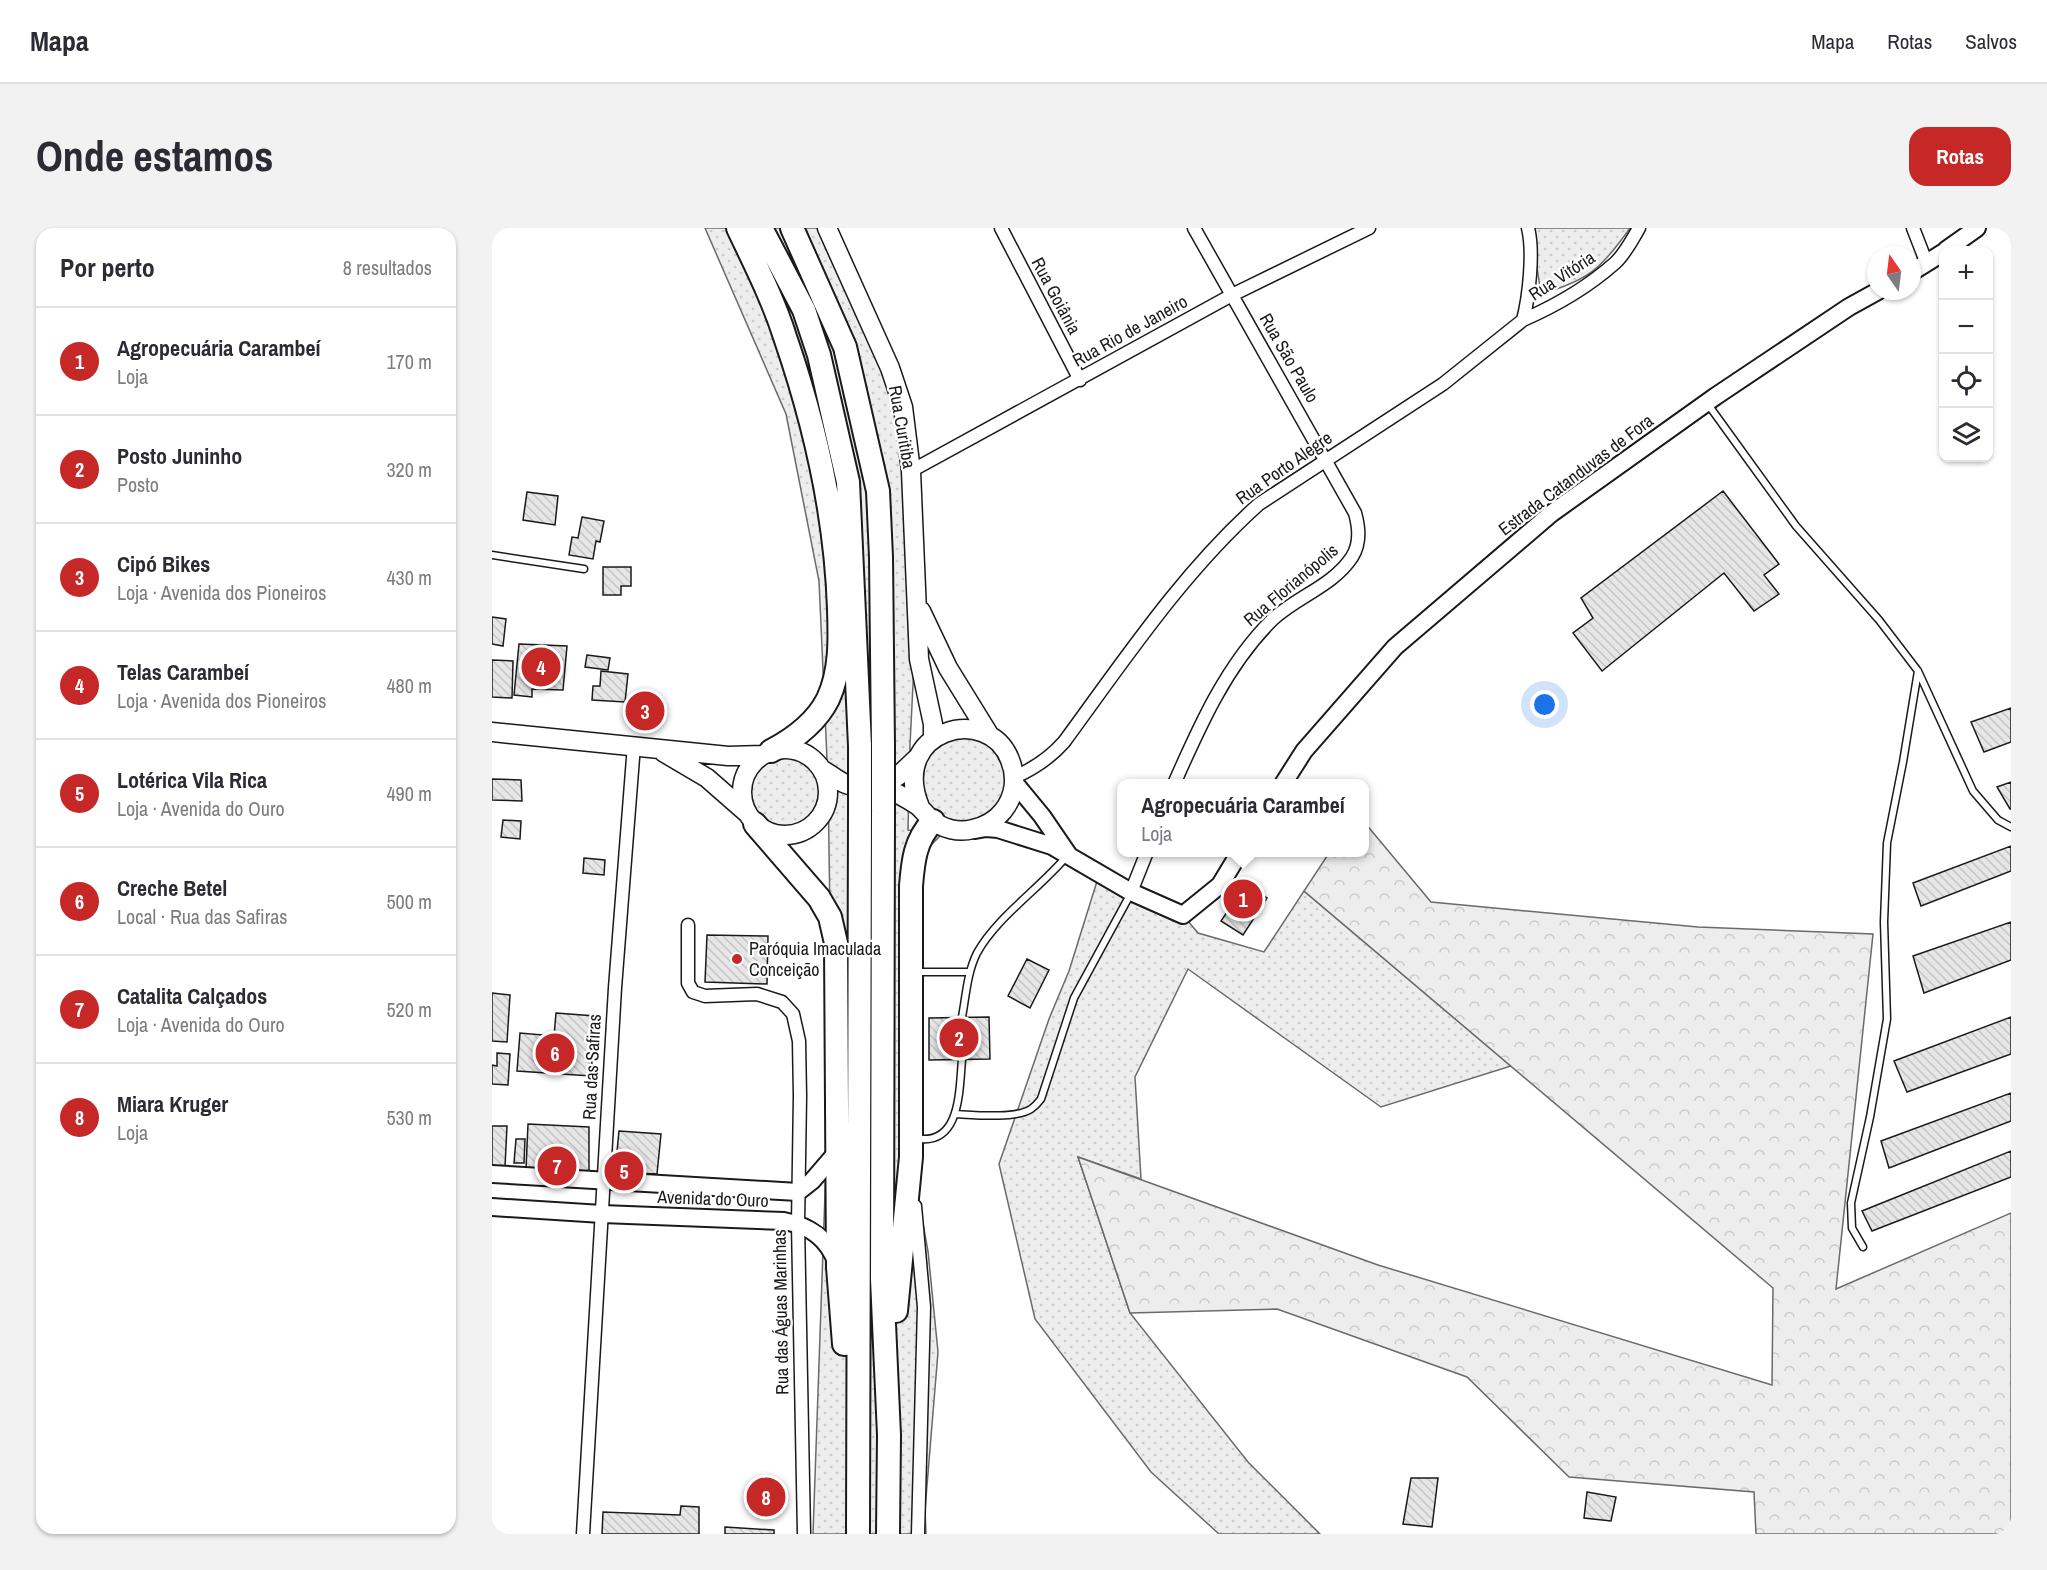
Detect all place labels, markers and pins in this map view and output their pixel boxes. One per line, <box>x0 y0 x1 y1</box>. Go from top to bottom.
pin: 4 <box>521 644 560 690</box>
pin: 3 <box>626 688 664 734</box>
pin: 1 <box>1224 876 1263 922</box>
place label: Paróquia Imaculada Conceição <box>749 936 881 982</box>
marker: Paróquia Imaculada Conceição <box>730 952 744 966</box>
pin: 2 <box>940 1016 978 1060</box>
pin: 6 <box>536 1030 574 1076</box>
pin: 7 <box>538 1144 576 1188</box>
pin: 5 <box>604 1148 644 1194</box>
pin: 8 <box>746 1474 786 1520</box>

